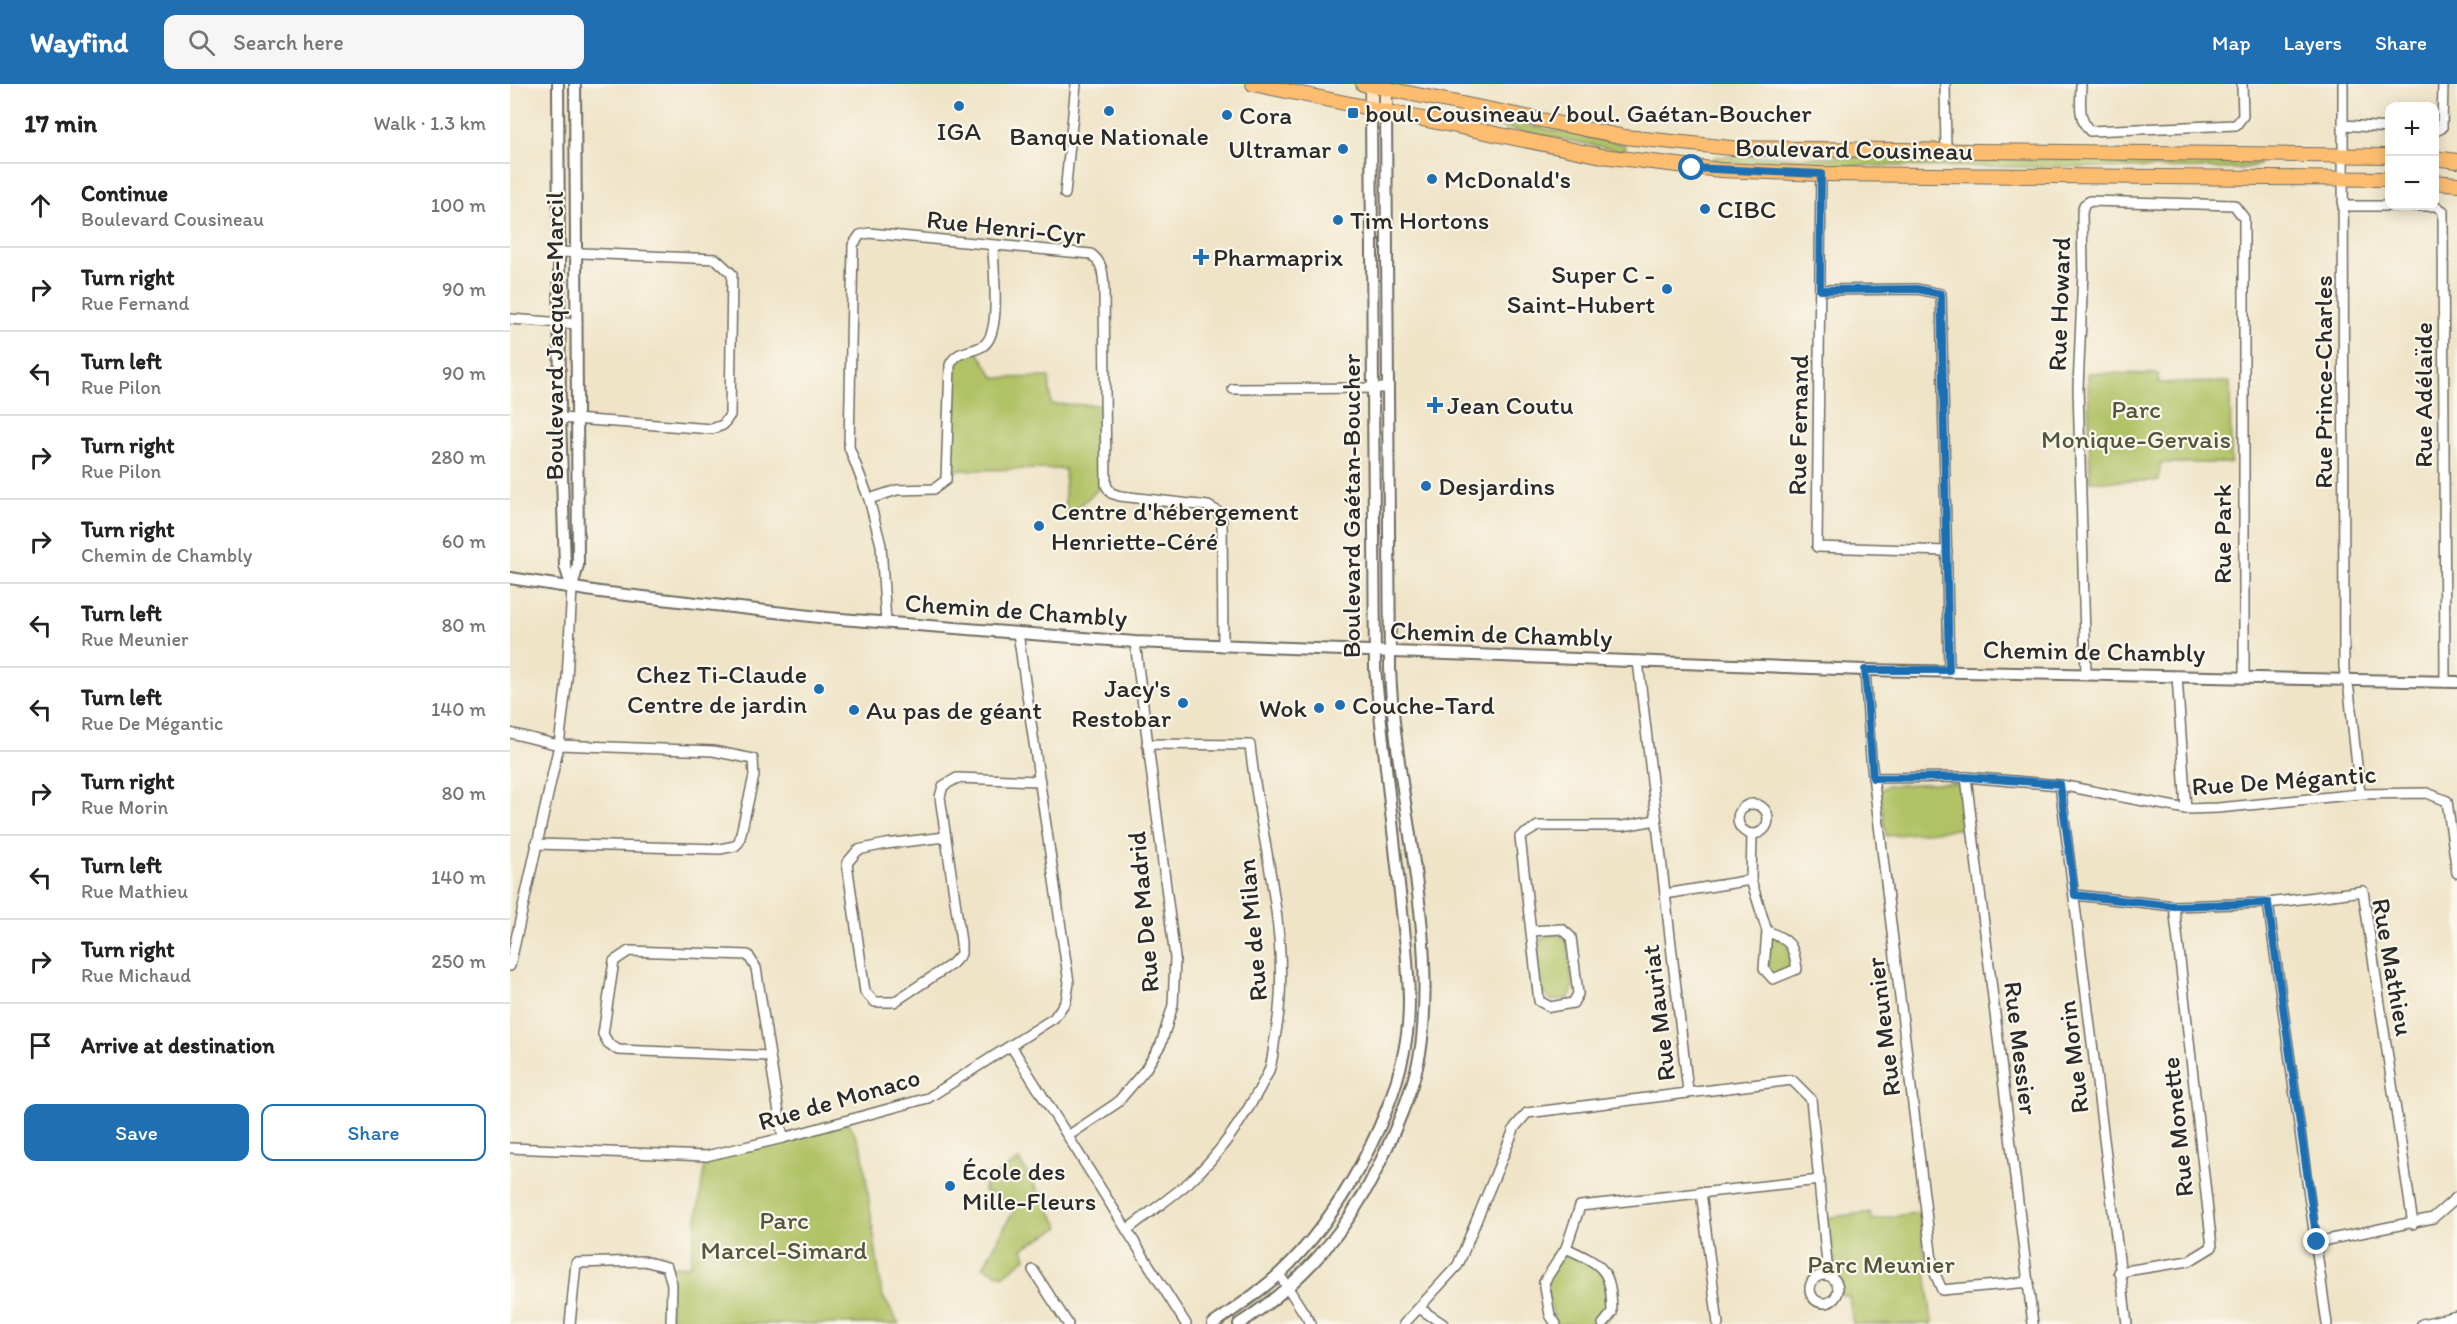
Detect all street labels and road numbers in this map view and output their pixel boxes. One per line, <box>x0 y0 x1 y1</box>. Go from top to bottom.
street label: Boulevard Cousineau <box>1735 131 1973 167</box>
street label: Boulevard Jacques-Marcil <box>538 192 570 481</box>
street label: Rue Henri-Cyr <box>925 203 1088 251</box>
street label: Rue Howard <box>2041 236 2077 372</box>
street label: Rue Prince-Charles <box>2307 275 2339 489</box>
street label: Rue Adélaïde <box>2407 322 2439 468</box>
street label: Boulevard Gaétan-Boucher <box>1335 353 1367 658</box>
street label: Rue Fernand <box>1781 354 1815 496</box>
street label: Rue Park <box>2206 484 2238 584</box>
street label: Chemin de Chambly <box>904 586 1128 634</box>
street label: Chemin de Chambly <box>1389 614 1613 654</box>
street label: Chemin de Chambly <box>1982 633 2206 669</box>
street label: Rue De Mégantic <box>2191 758 2377 802</box>
street label: Rue De Madrid <box>1120 830 1166 994</box>
street label: Rue de Milan <box>1230 857 1274 1003</box>
street label: Rue Mathieu <box>2365 896 2421 1038</box>
street label: Rue Mauriat <box>1634 943 1682 1083</box>
street label: Rue Meunier <box>1859 955 1907 1098</box>
street label: Rue Messier <box>1997 979 2045 1117</box>
street label: Rue Morin <box>2050 999 2096 1115</box>
street label: Rue Monette <box>2154 1055 2200 1199</box>
street label: Rue de Monaco <box>754 1061 924 1137</box>

